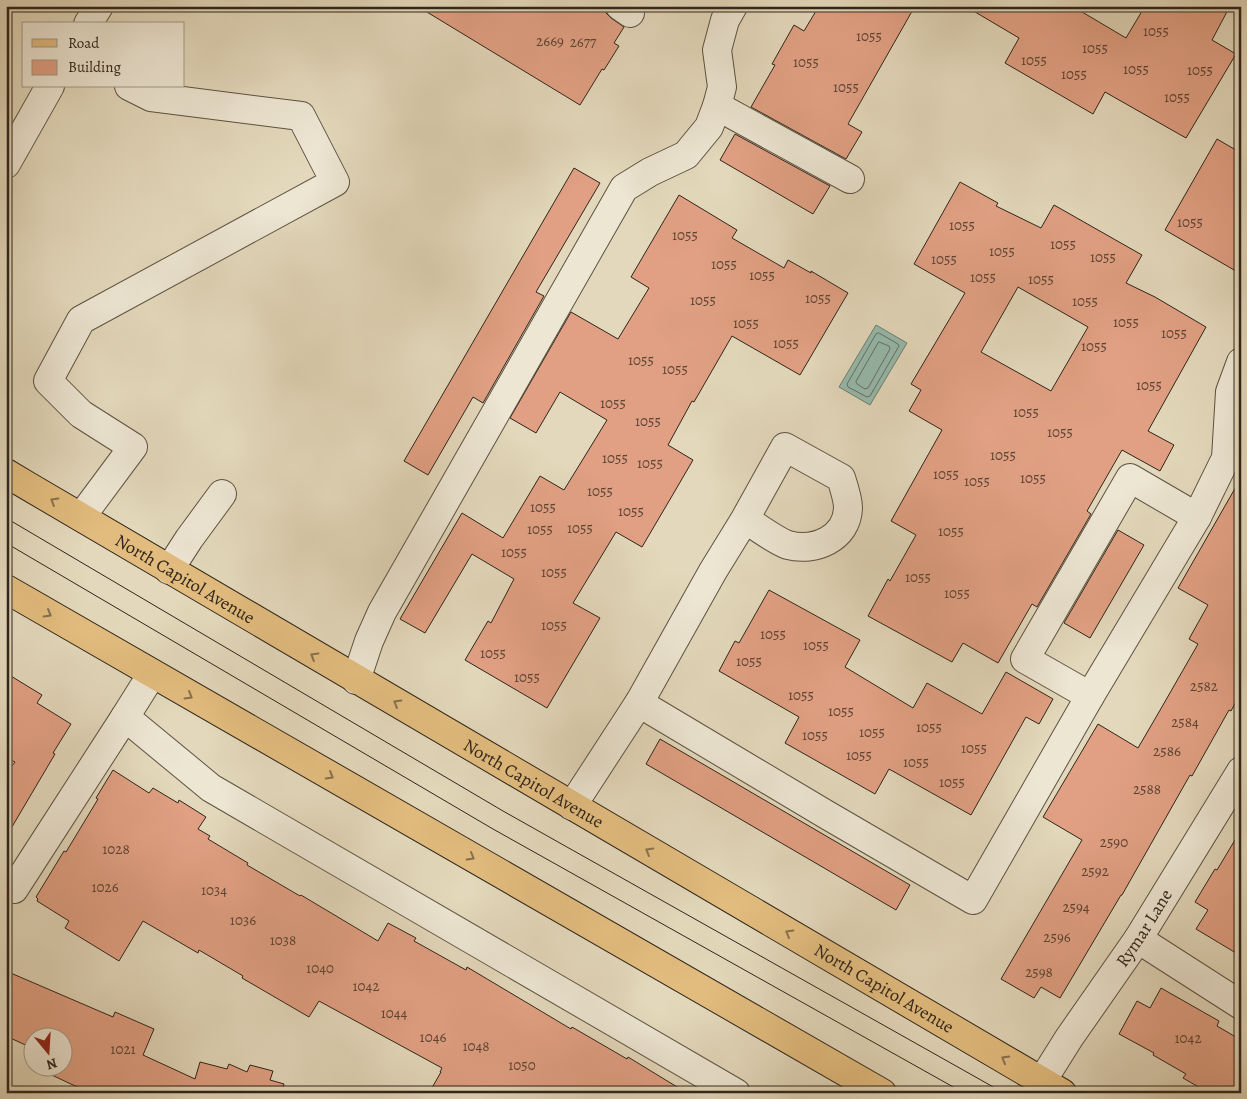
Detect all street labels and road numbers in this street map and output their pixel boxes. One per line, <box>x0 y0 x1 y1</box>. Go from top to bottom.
street label: North Capitol Avenue <box>111 528 259 630</box>
street label: North Capitol Avenue <box>459 733 608 834</box>
street label: Rymar Lane <box>1110 885 1178 972</box>
street label: North Capitol Avenue <box>810 938 958 1039</box>

